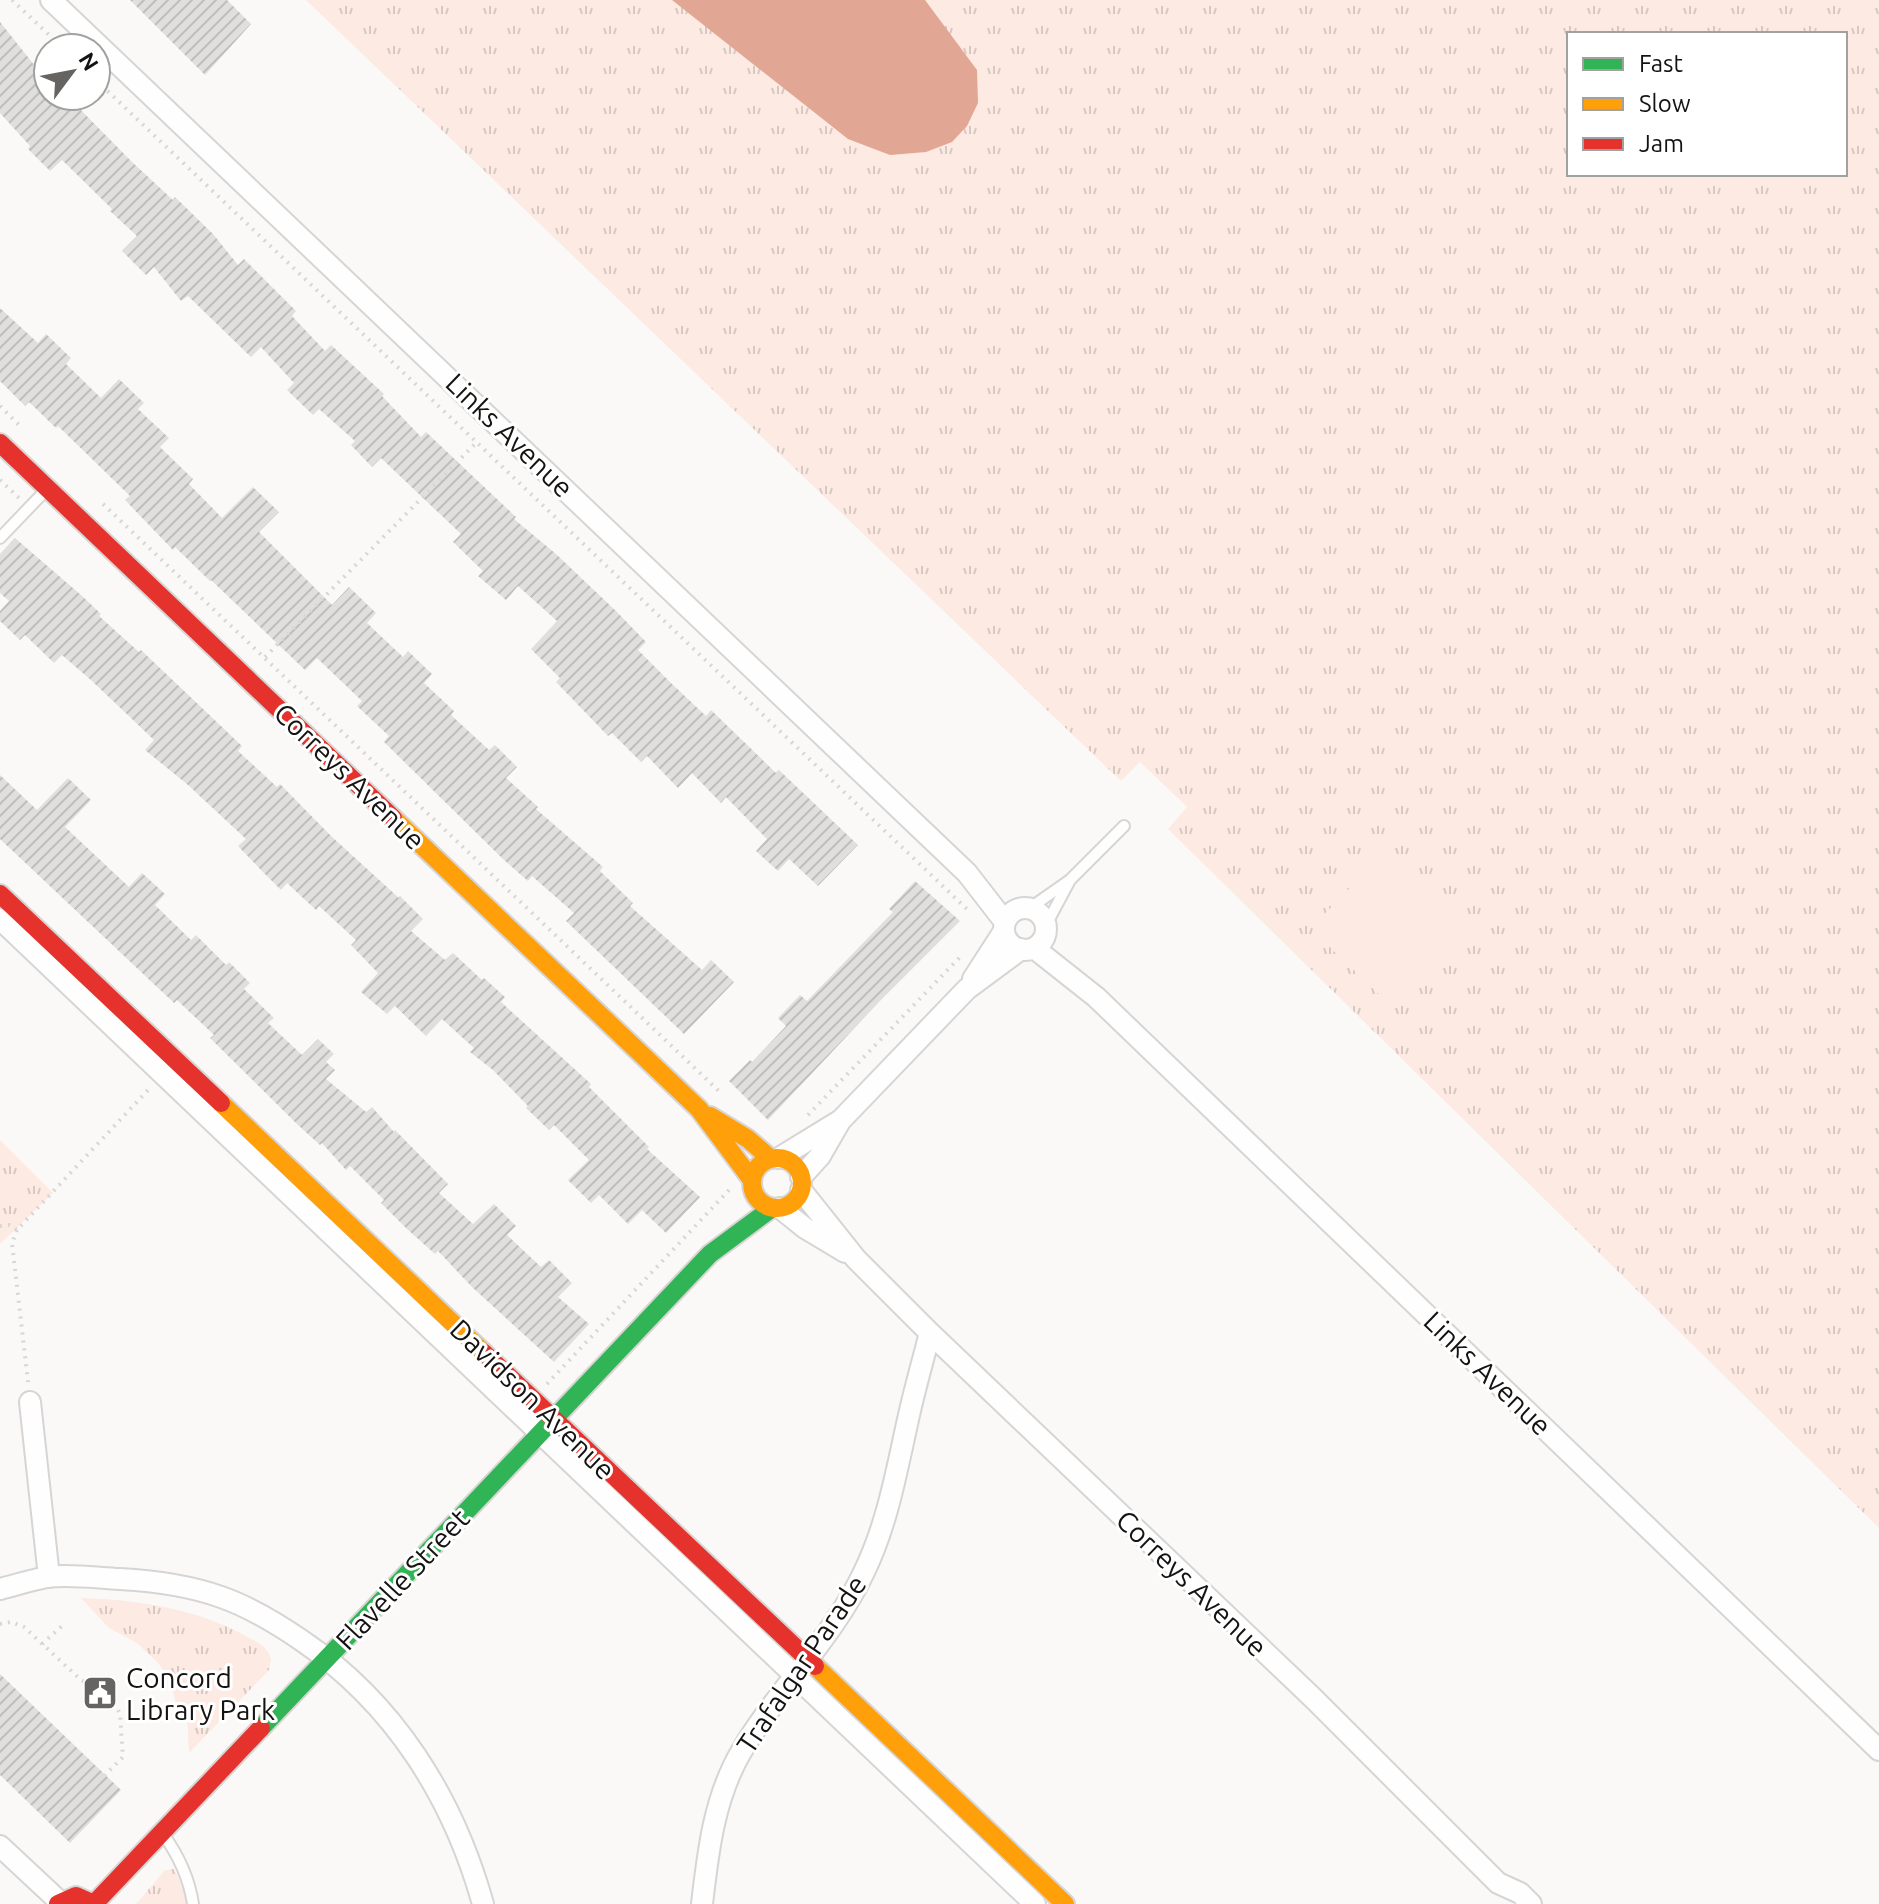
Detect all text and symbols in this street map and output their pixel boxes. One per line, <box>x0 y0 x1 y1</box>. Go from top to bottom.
north arrow <box>32 32 112 112</box>
legend <box>1567 32 1847 176</box>
text: N <box>74 48 104 75</box>
text: Fast <box>1639 50 1683 77</box>
text: Slow <box>1639 90 1691 117</box>
text: Jam <box>1639 130 1684 157</box>
street label: Links Avenue <box>440 367 580 503</box>
street label: Correys Avenue <box>269 697 431 855</box>
street label: Links Avenue <box>1418 1305 1558 1441</box>
street label: Davidson Avenue <box>444 1313 622 1485</box>
street label: Flavelle Street <box>329 1503 475 1655</box>
street label: Correys Avenue <box>1111 1504 1273 1662</box>
street label: Trafalgar Parade <box>730 1569 872 1759</box>
place label: Concord Library Park <box>126 1662 275 1725</box>
public building icon: Concord Library Park <box>81 1674 119 1712</box>

